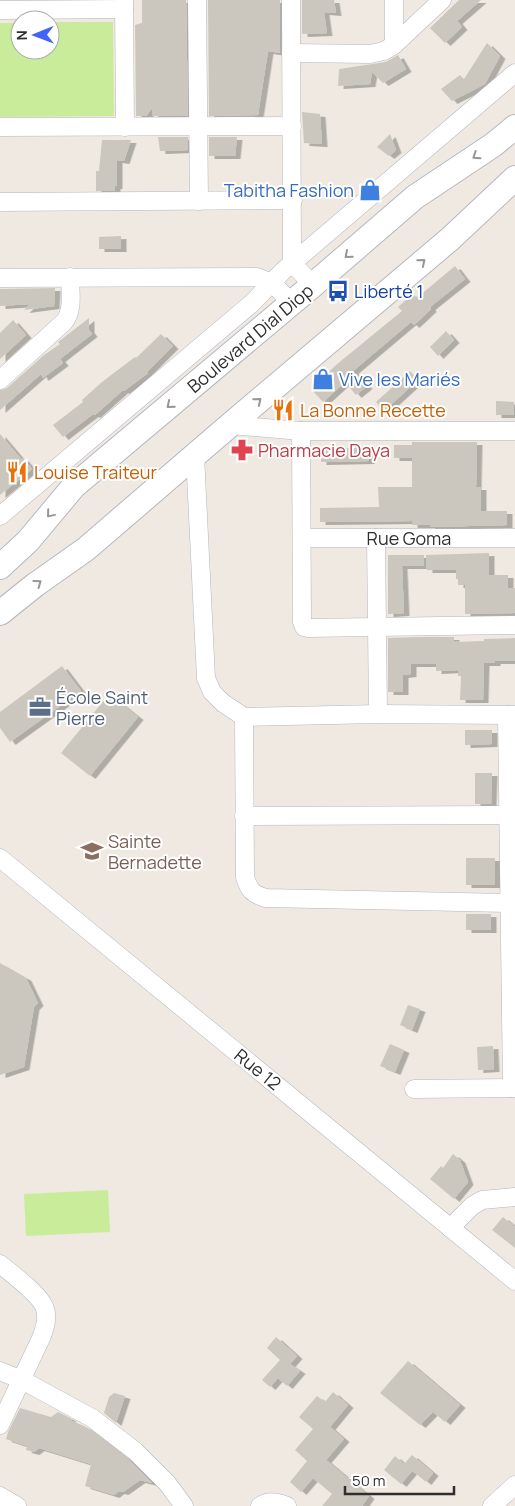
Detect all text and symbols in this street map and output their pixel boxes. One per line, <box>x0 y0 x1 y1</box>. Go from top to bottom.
north arrow <box>10 10 60 60</box>
text: N <box>12 30 31 40</box>
one-way arrow <box>472 150 482 159</box>
shop icon: Tabitha Fashion <box>357 177 383 203</box>
place label: Tabitha Fashion <box>224 178 354 202</box>
one-way arrow <box>344 250 353 259</box>
one-way arrow <box>416 260 425 268</box>
street label: Boulevard Dial Diop <box>182 278 318 398</box>
bus stop icon: Liberté 1 <box>325 278 351 304</box>
place label: Liberté 1 <box>354 279 423 303</box>
shop icon: Vive les Mariés <box>310 366 336 392</box>
place label: Vive les Mariés <box>339 367 460 391</box>
restaurant icon: La Bonne Recette <box>270 397 296 423</box>
one-way arrow <box>252 398 261 407</box>
place label: La Bonne Recette <box>300 398 446 422</box>
one-way arrow <box>167 400 176 408</box>
pharmacy icon: Pharmacie Daya <box>229 437 255 463</box>
place label: Pharmacie Daya <box>258 438 390 462</box>
restaurant icon: Louise Traiteur <box>4 459 30 485</box>
place label: Louise Traiteur <box>34 460 158 484</box>
one-way arrow <box>47 509 56 518</box>
street label: Rue Goma <box>367 526 451 550</box>
one-way arrow <box>33 580 42 589</box>
place label: École Saint Pierre <box>56 685 148 730</box>
office icon: École Saint Pierre <box>27 694 53 720</box>
place label: Sainte Bernadette <box>108 829 202 874</box>
school or university icon: Sainte Bernadette <box>79 838 105 864</box>
street label: Rue 12 <box>230 1043 286 1095</box>
scale bar <box>345 1464 454 1496</box>
text: 50 m <box>352 1470 386 1491</box>

